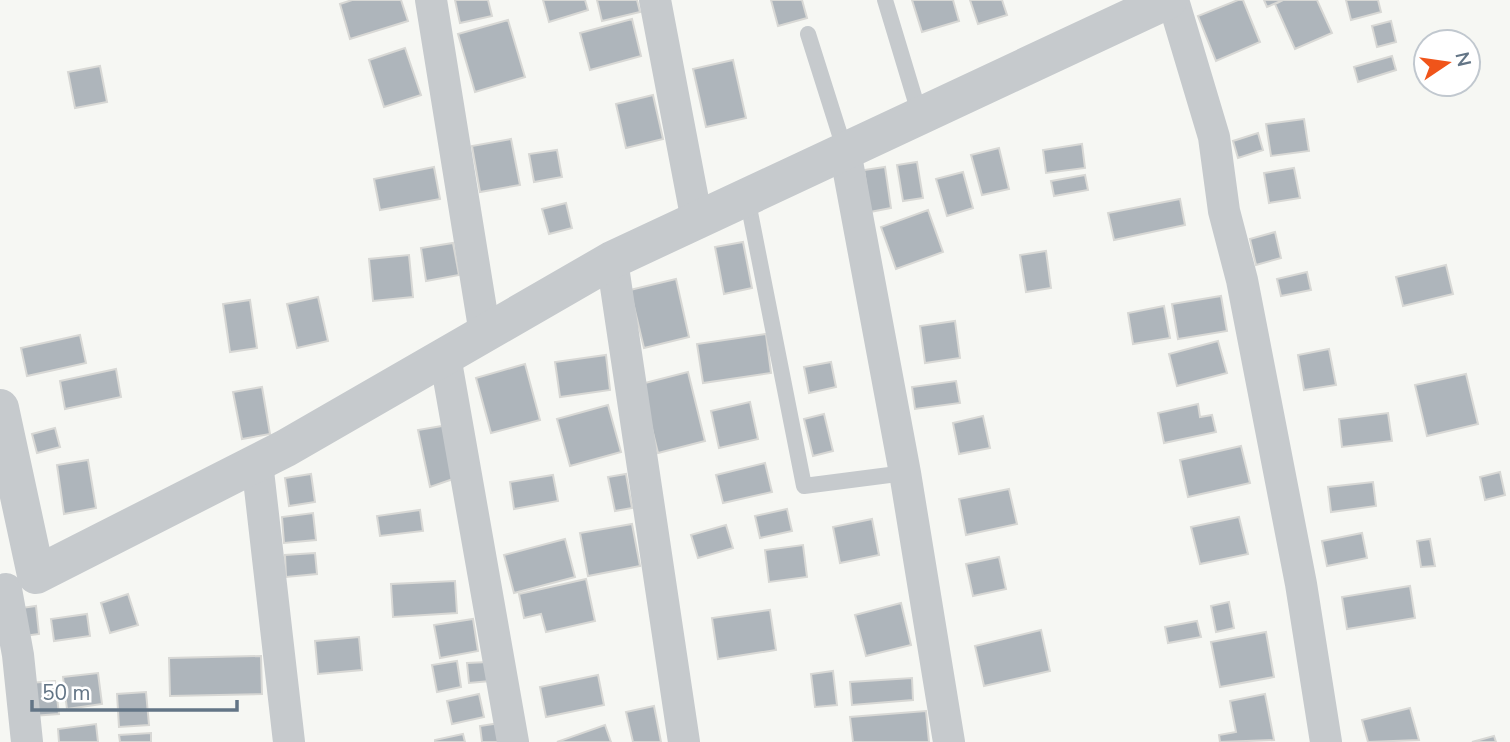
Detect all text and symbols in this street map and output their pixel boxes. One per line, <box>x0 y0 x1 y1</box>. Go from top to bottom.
north arrow <box>1412 28 1482 98</box>
text: N <box>1448 50 1477 69</box>
scale bar <box>32 668 236 712</box>
text: 50 m <box>42 679 91 707</box>

